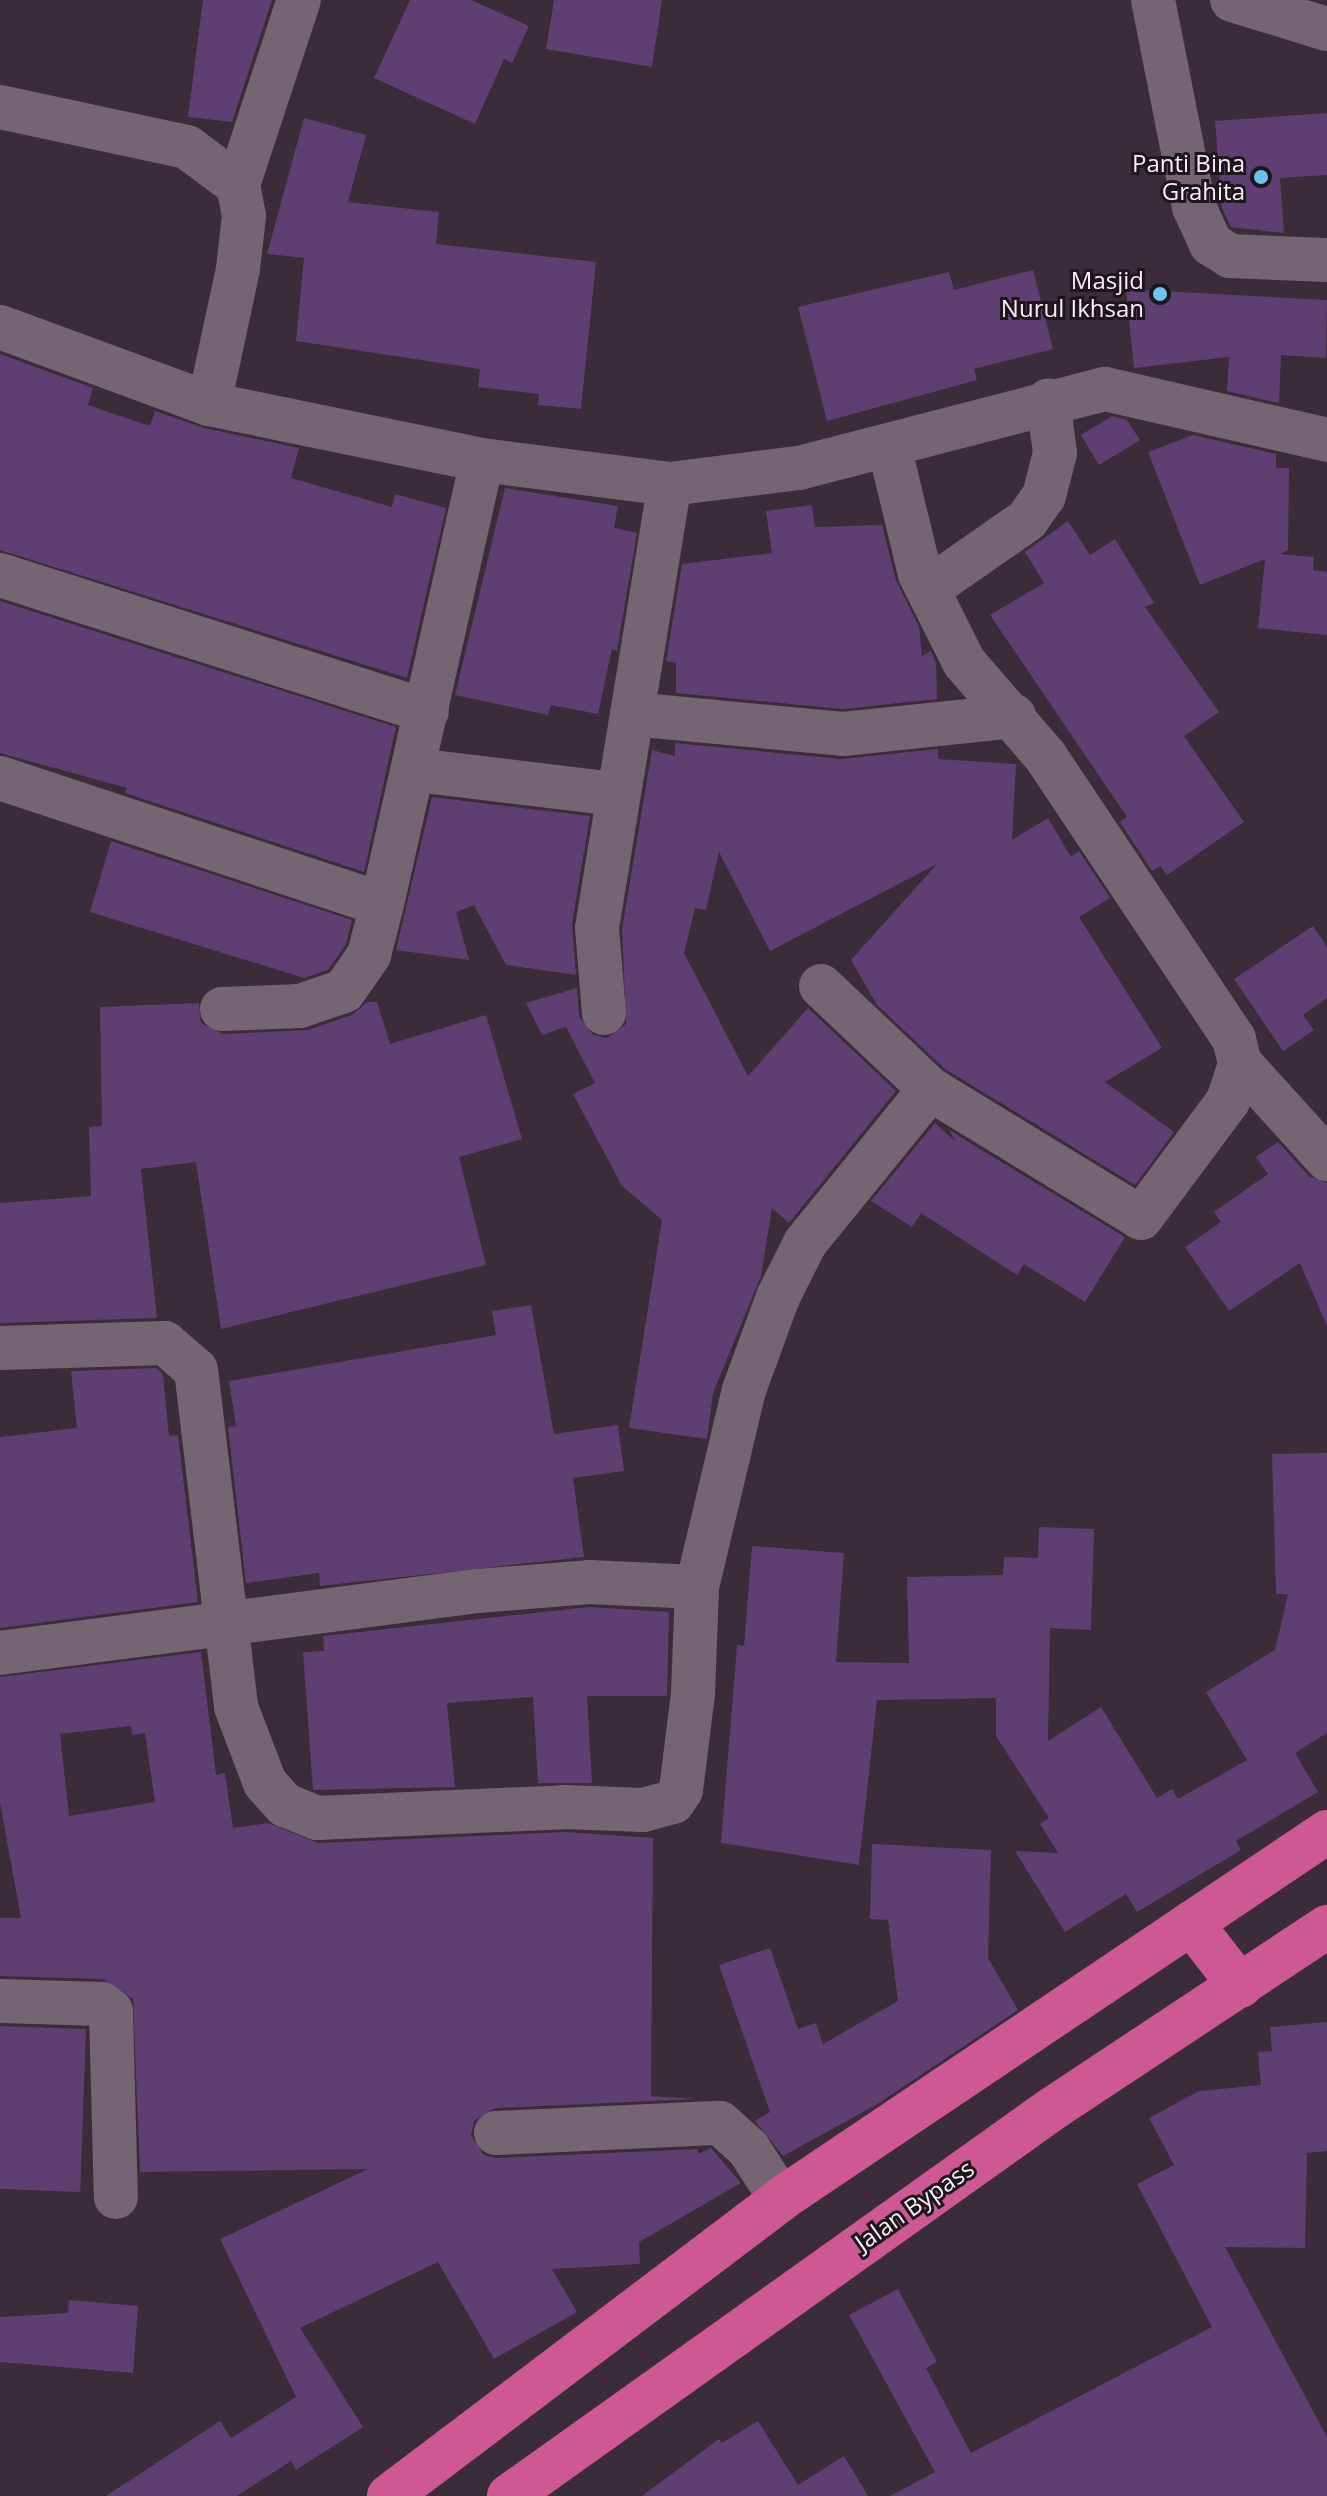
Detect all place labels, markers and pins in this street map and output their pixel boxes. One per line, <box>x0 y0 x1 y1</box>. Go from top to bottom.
place label: Panti Bina Grahita <box>1132 149 1245 205</box>
marker: Panti Bina Grahita <box>1252 168 1270 186</box>
place label: Masjid Nurul Ikhsan <box>1001 266 1144 322</box>
marker: Masjid Nurul Ikhsan <box>1151 285 1169 303</box>

